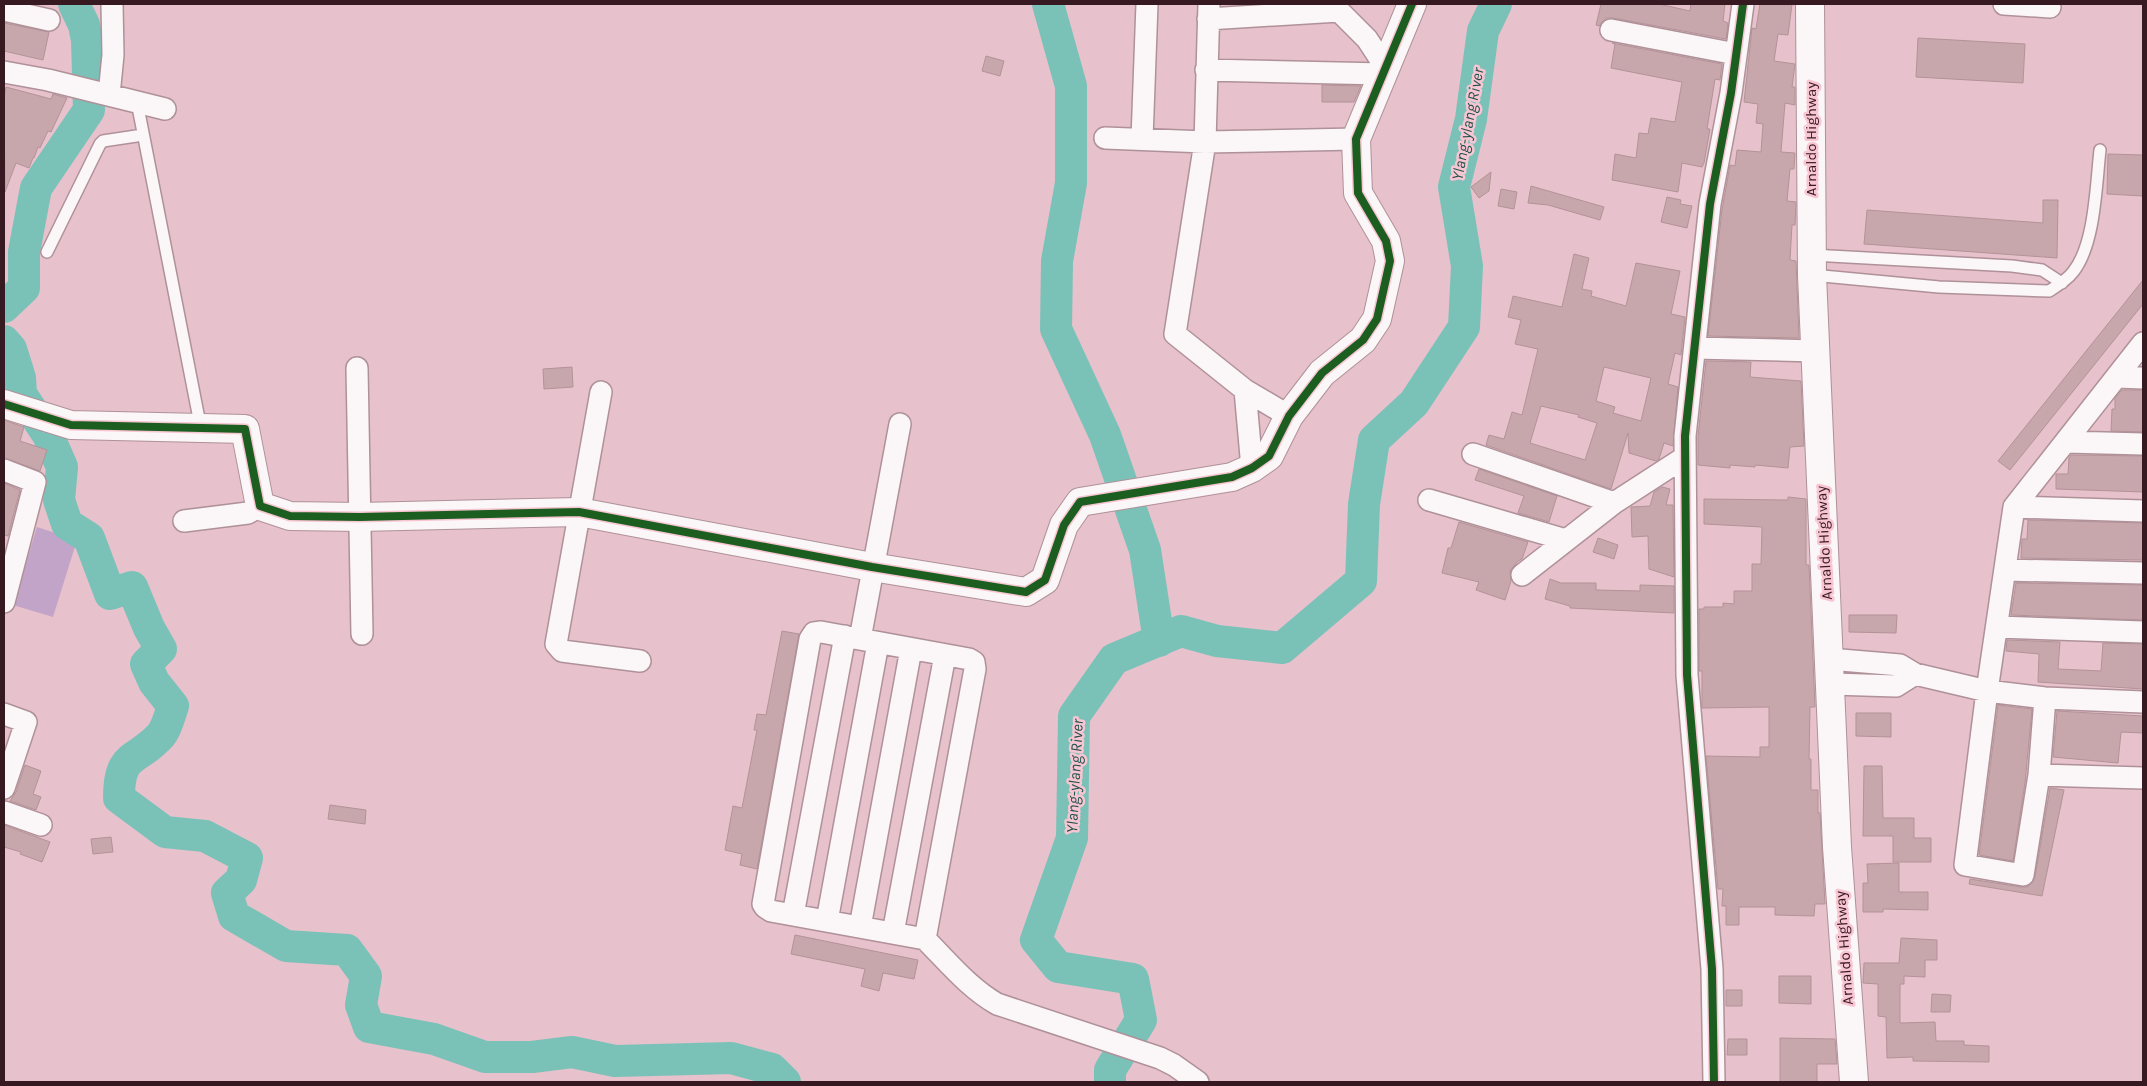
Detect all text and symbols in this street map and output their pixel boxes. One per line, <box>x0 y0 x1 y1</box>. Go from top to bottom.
water label: Ylang-ylang River <box>1447 66 1488 182</box>
street label: Arnaldo Highway <box>1802 82 1820 196</box>
street label: Arnaldo Highway <box>1812 485 1836 601</box>
water label: Ylang-ylang River <box>1062 718 1087 834</box>
street label: Arnaldo Highway <box>1831 890 1857 1006</box>

